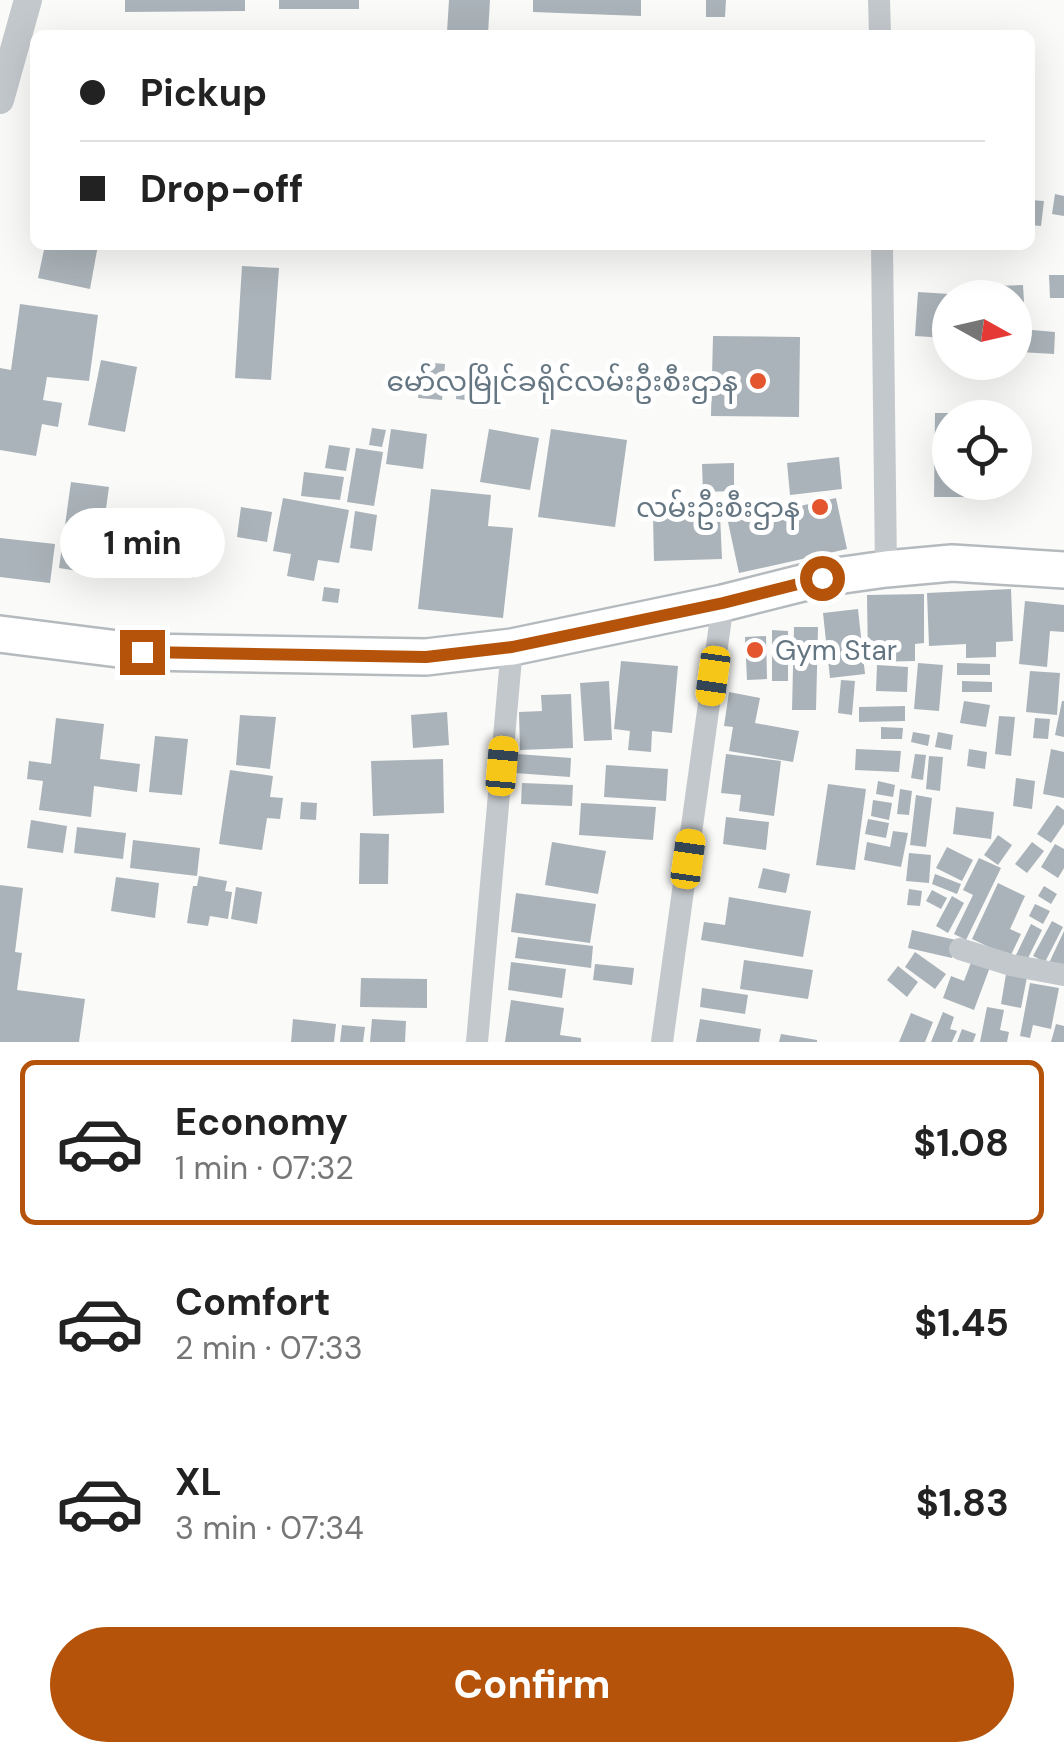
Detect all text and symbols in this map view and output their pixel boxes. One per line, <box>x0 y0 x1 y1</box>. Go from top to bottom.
text: Pickup <box>140 68 267 118</box>
text: Drop-off <box>140 164 303 214</box>
north arrow <box>932 280 1032 380</box>
map controls <box>932 280 1032 500</box>
place label: မော်လမြိုင်ခရိုင်လမ်းဦးစီးဌာန <box>386 363 738 404</box>
marker: မော်လမြိုင်ခရိုင်လမ်းဦးစီးဌာန <box>747 370 769 392</box>
button: locate <box>932 400 1032 500</box>
place label: လမ်းဦးစီးဌာန <box>636 489 800 530</box>
marker: လမ်းဦးစီးဌာန <box>809 496 831 518</box>
callout: 1 min <box>59 507 224 577</box>
text: 1 min <box>104 522 181 564</box>
route start <box>800 556 845 601</box>
route end <box>120 630 165 675</box>
place label: Gym Star <box>775 632 897 669</box>
marker: Gym Star <box>744 639 766 661</box>
car <box>694 644 732 708</box>
car <box>484 735 520 797</box>
car <box>669 827 707 891</box>
text: Economy <box>175 1097 348 1147</box>
icon: car <box>55 1098 145 1188</box>
text: $1.08 <box>913 1118 1009 1168</box>
text: 1 min · 07:32 <box>175 1147 354 1189</box>
text: Comfort <box>175 1277 331 1327</box>
icon: car <box>55 1278 145 1368</box>
text: $1.45 <box>914 1298 1009 1348</box>
text: 2 min · 07:33 <box>175 1327 363 1369</box>
text: XL <box>175 1457 222 1507</box>
icon: car <box>55 1458 145 1548</box>
text: $1.83 <box>916 1478 1009 1528</box>
text: 3 min · 07:34 <box>175 1507 364 1549</box>
button: Confirm <box>50 1627 1014 1742</box>

